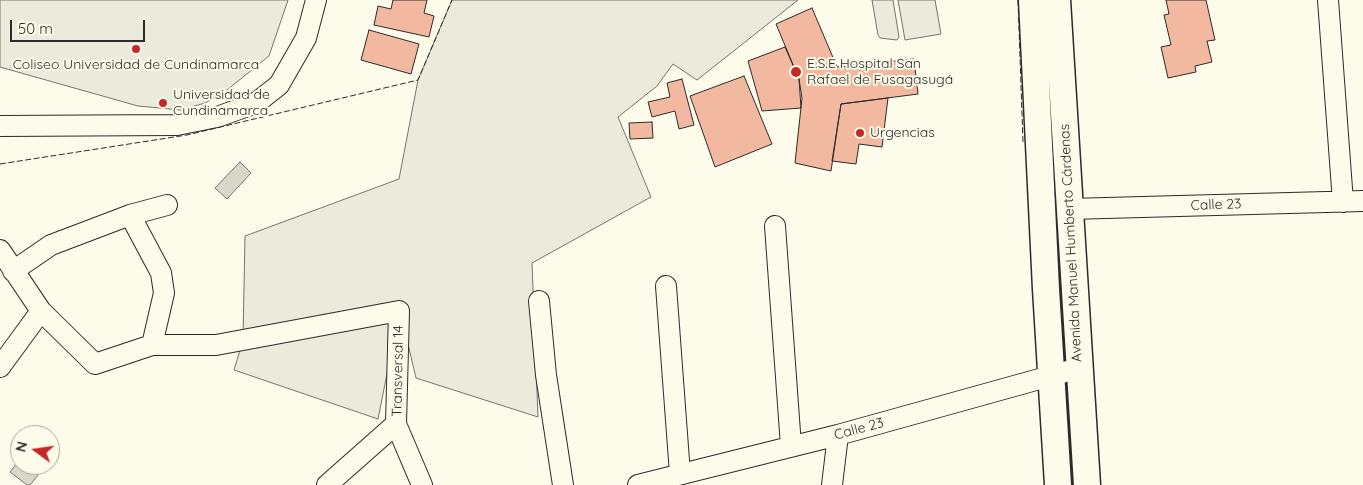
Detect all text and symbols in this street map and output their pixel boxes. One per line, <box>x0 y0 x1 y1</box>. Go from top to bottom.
scale bar <box>12 10 148 42</box>
text: 50 m <box>18 19 53 38</box>
marker: Coliseo Universidad de Cundinamarca <box>130 43 142 55</box>
place label: E.S.E Hospital San Rafael de Fusagasugá <box>807 56 953 88</box>
place label: Coliseo Universidad de Cundinamarca <box>13 57 259 73</box>
marker: E.S.E Hospital San Rafael de Fusagasugá <box>789 65 803 79</box>
place label: Universidad de Cundinamarca <box>173 87 270 120</box>
marker: Universidad de Cundinamarca <box>157 97 169 109</box>
street label: Avenida Manuel Humberto Cárdenas <box>1056 123 1086 363</box>
place label: Urgencias <box>870 125 935 141</box>
marker: Urgencias <box>854 127 866 139</box>
street label: Calle 23 <box>1190 196 1242 214</box>
street label: Transversal 14 <box>389 325 407 417</box>
street label: Calle 23 <box>832 414 886 444</box>
north arrow <box>10 425 60 475</box>
text: N <box>11 439 31 454</box>

